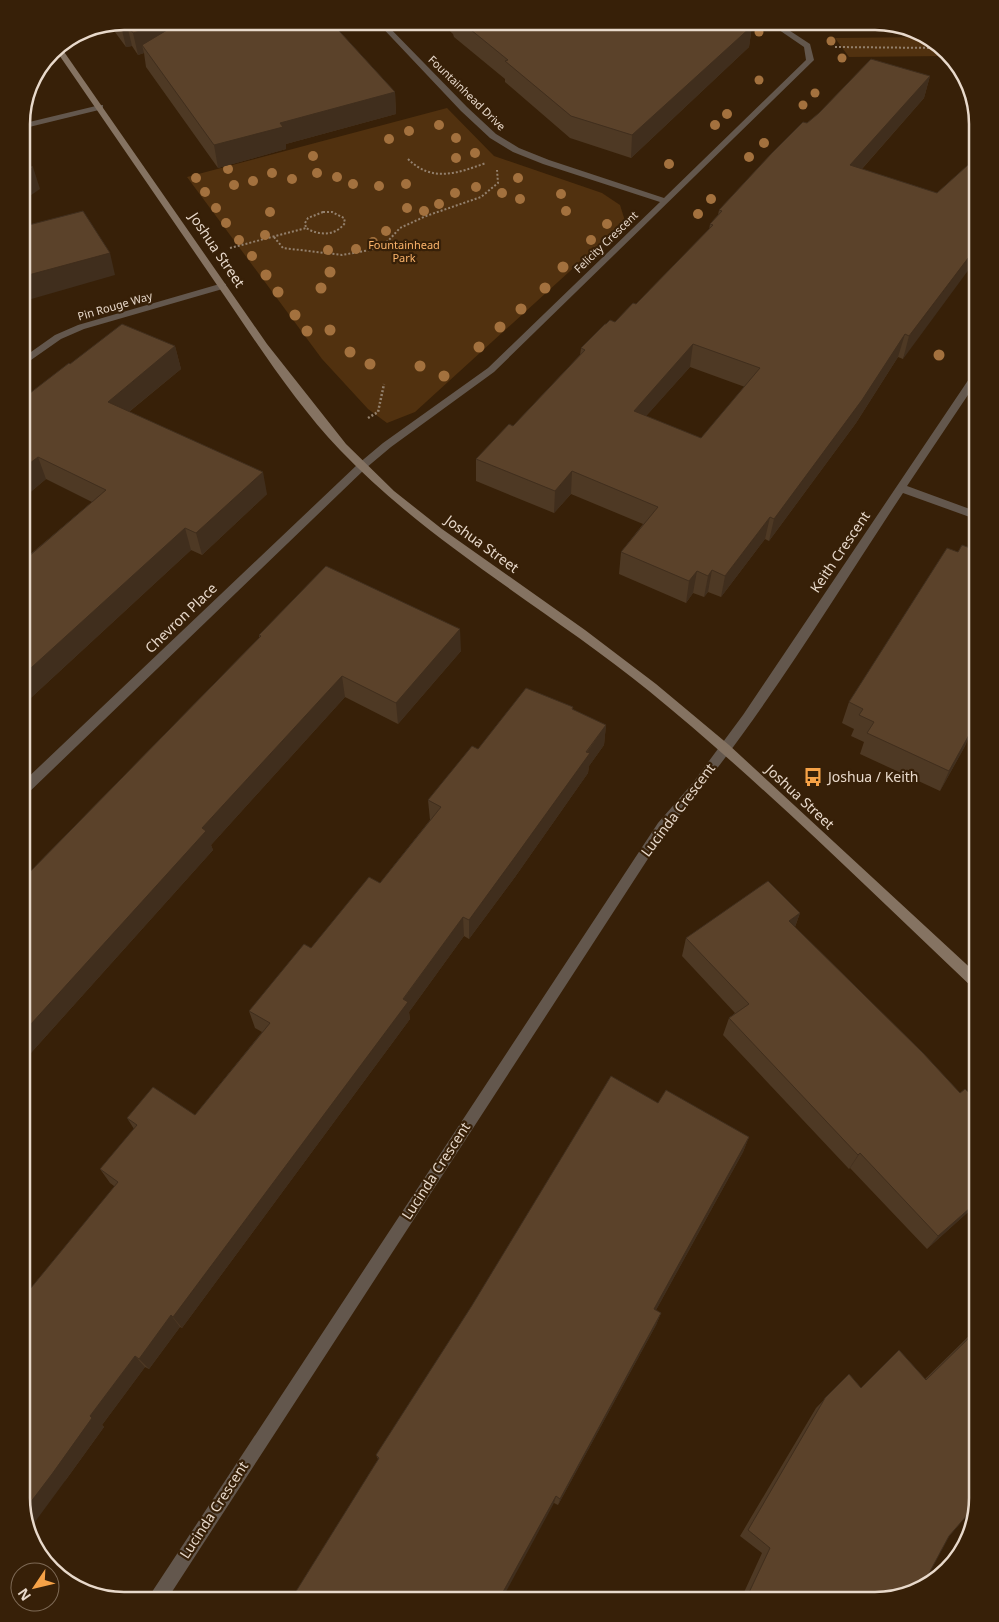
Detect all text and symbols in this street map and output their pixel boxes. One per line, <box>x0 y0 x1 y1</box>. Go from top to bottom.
street label: Fountainhead Drive <box>426 52 509 133</box>
street label: Joshua Street <box>184 207 250 291</box>
street label: Felicity Crescent <box>571 207 641 276</box>
park label: Fountainhead Park <box>368 237 440 265</box>
street label: Pin Rouge Way <box>76 288 154 323</box>
street label: Keith Crescent <box>805 507 874 596</box>
street label: Joshua Street <box>440 509 523 577</box>
street label: Chevron Place <box>141 578 221 657</box>
street label: Lucinda Crescent <box>636 759 719 860</box>
street label: Joshua Street <box>761 759 839 833</box>
bus stop icon: Joshua / Keith <box>802 766 824 788</box>
place label: Joshua / Keith <box>826 767 919 786</box>
street label: Lucinda Crescent <box>397 1118 474 1223</box>
street label: Lucinda Crescent <box>175 1457 252 1562</box>
north arrow <box>10 1562 60 1612</box>
text: N <box>13 1585 35 1605</box>

